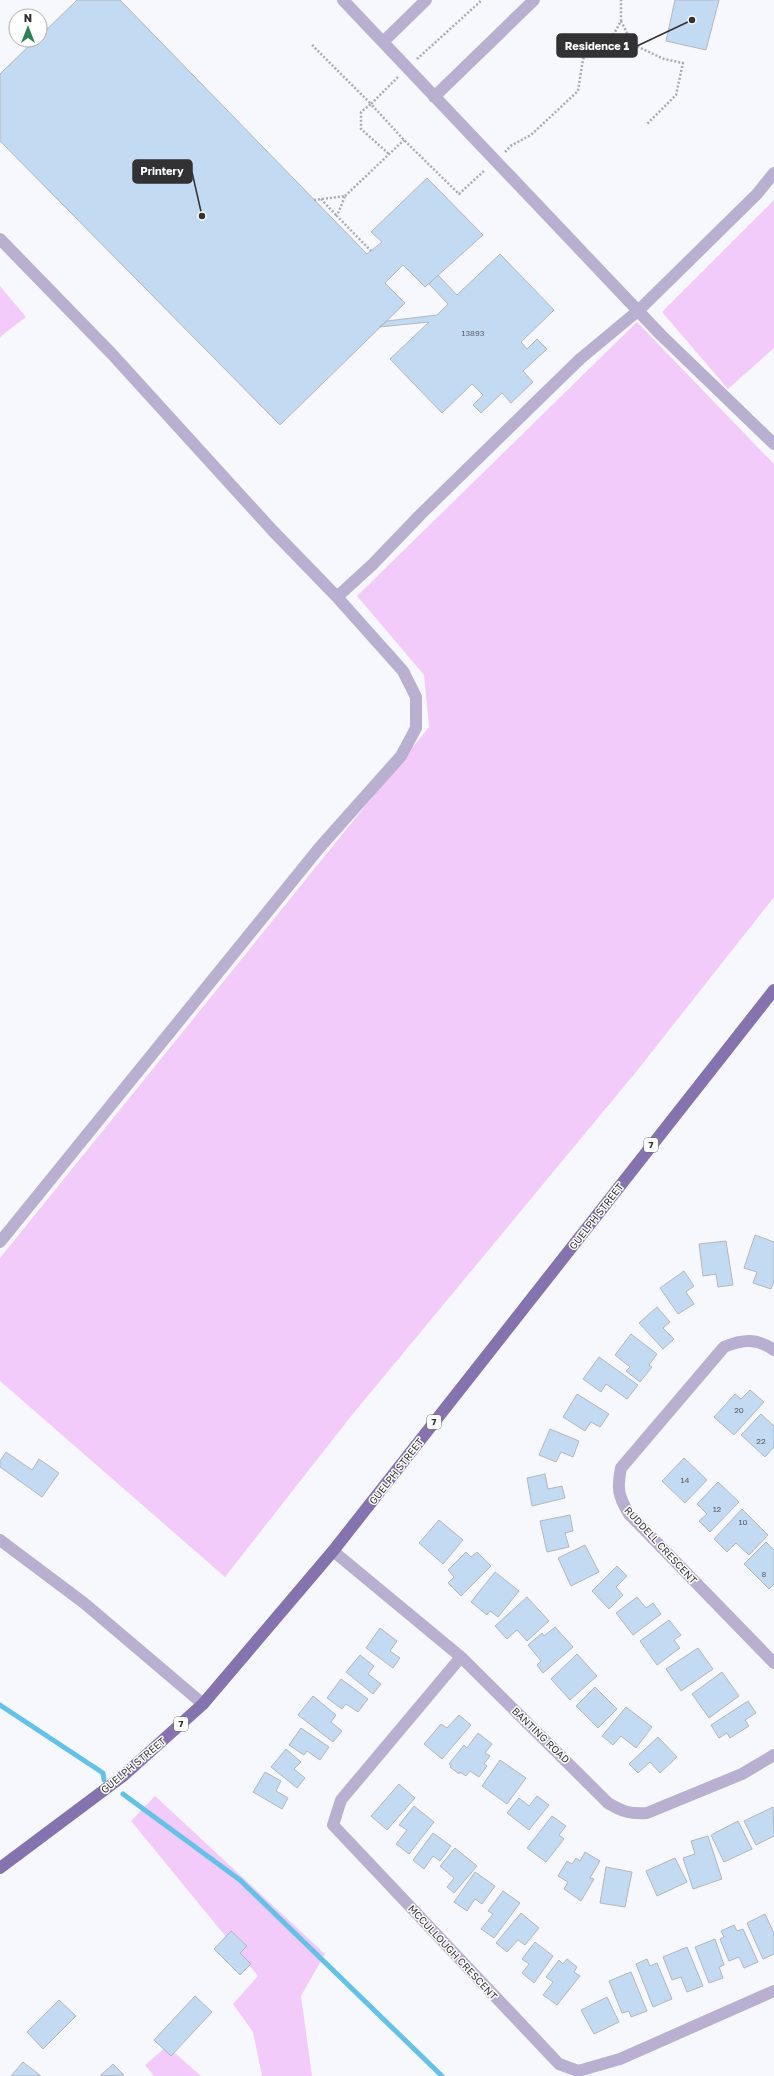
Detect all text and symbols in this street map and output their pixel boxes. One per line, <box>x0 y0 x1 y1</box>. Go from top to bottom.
north arrow <box>8 8 48 48</box>
text: N <box>24 11 32 24</box>
callout: Residence 1 <box>557 34 637 57</box>
text: Residence 1 <box>565 39 629 52</box>
callout: Printery <box>133 160 192 183</box>
text: Printery <box>140 164 184 177</box>
house number: 13893 <box>462 328 485 338</box>
road number: 7 <box>644 1138 658 1152</box>
street label: GUELPH STREET <box>566 1181 626 1251</box>
house number: 20 <box>734 1405 744 1415</box>
road number: 7 <box>427 1415 441 1429</box>
street label: GUELPH STREET <box>366 1436 426 1506</box>
house number: 22 <box>756 1436 766 1446</box>
house number: 14 <box>681 1475 689 1485</box>
street label: RUDDELL CRESCENT <box>622 1504 700 1586</box>
house number: 12 <box>713 1504 722 1514</box>
house number: 10 <box>739 1517 747 1527</box>
house number: 8 <box>762 1569 767 1579</box>
street label: BANTING ROAD <box>510 1705 572 1765</box>
road number: 7 <box>174 1717 188 1731</box>
street label: GUELPH STREET <box>98 1734 168 1796</box>
street label: MCCULLOUGH CRESCENT <box>406 1902 500 2002</box>

